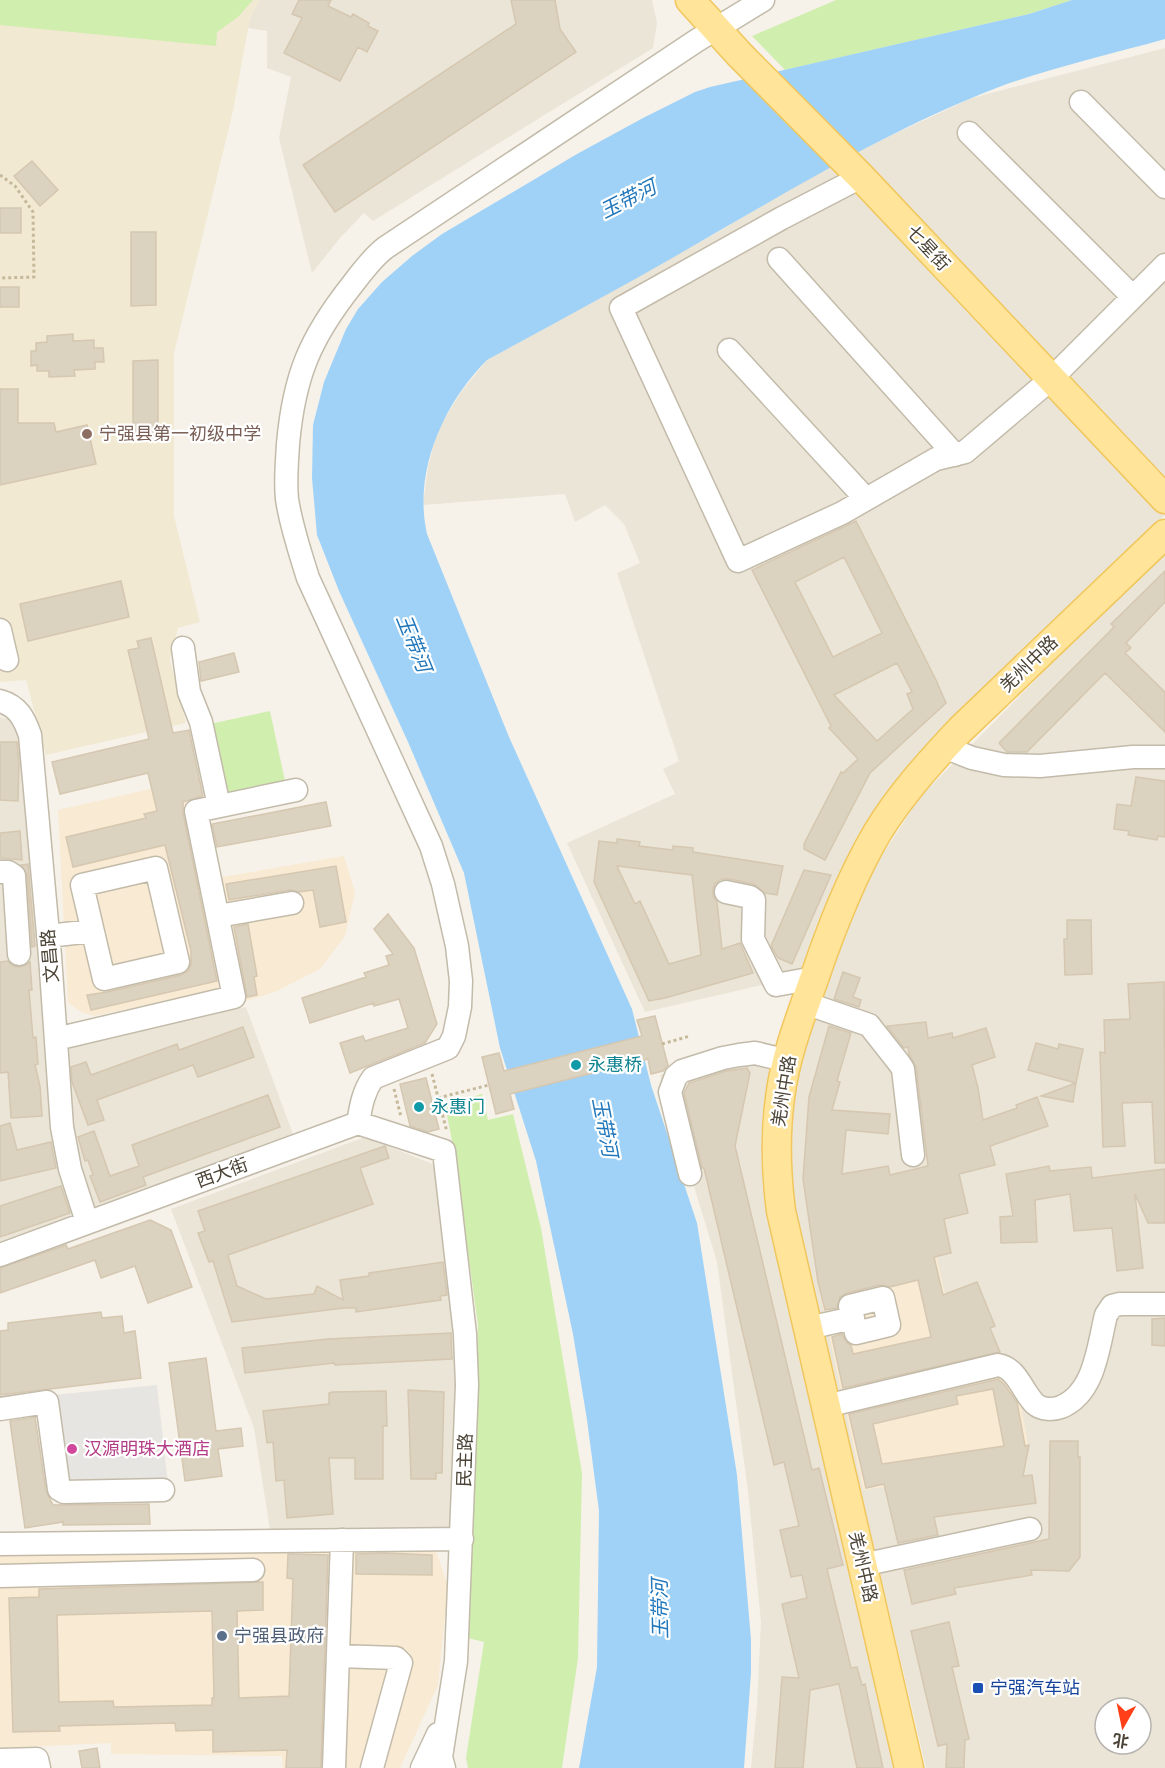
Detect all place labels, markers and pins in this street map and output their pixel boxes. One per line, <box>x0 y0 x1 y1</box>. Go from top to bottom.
place label: 宁强县第一初级中学 <box>99 423 261 445</box>
marker: 宁强县第一初级中学 <box>80 427 94 441</box>
place label: 永惠桥 <box>588 1054 642 1076</box>
marker: 永惠桥 <box>569 1058 583 1072</box>
place label: 永惠门 <box>431 1096 485 1118</box>
marker: 永惠门 <box>412 1100 426 1114</box>
place label: 汉源明珠大酒店 <box>84 1438 210 1460</box>
marker: 汉源明珠大酒店 <box>65 1442 79 1456</box>
place label: 宁强县政府 <box>234 1625 324 1647</box>
marker: 宁强县政府 <box>215 1629 229 1643</box>
place label: 宁强汽车站 <box>990 1677 1080 1699</box>
marker: 宁强汽车站 <box>971 1681 985 1695</box>

